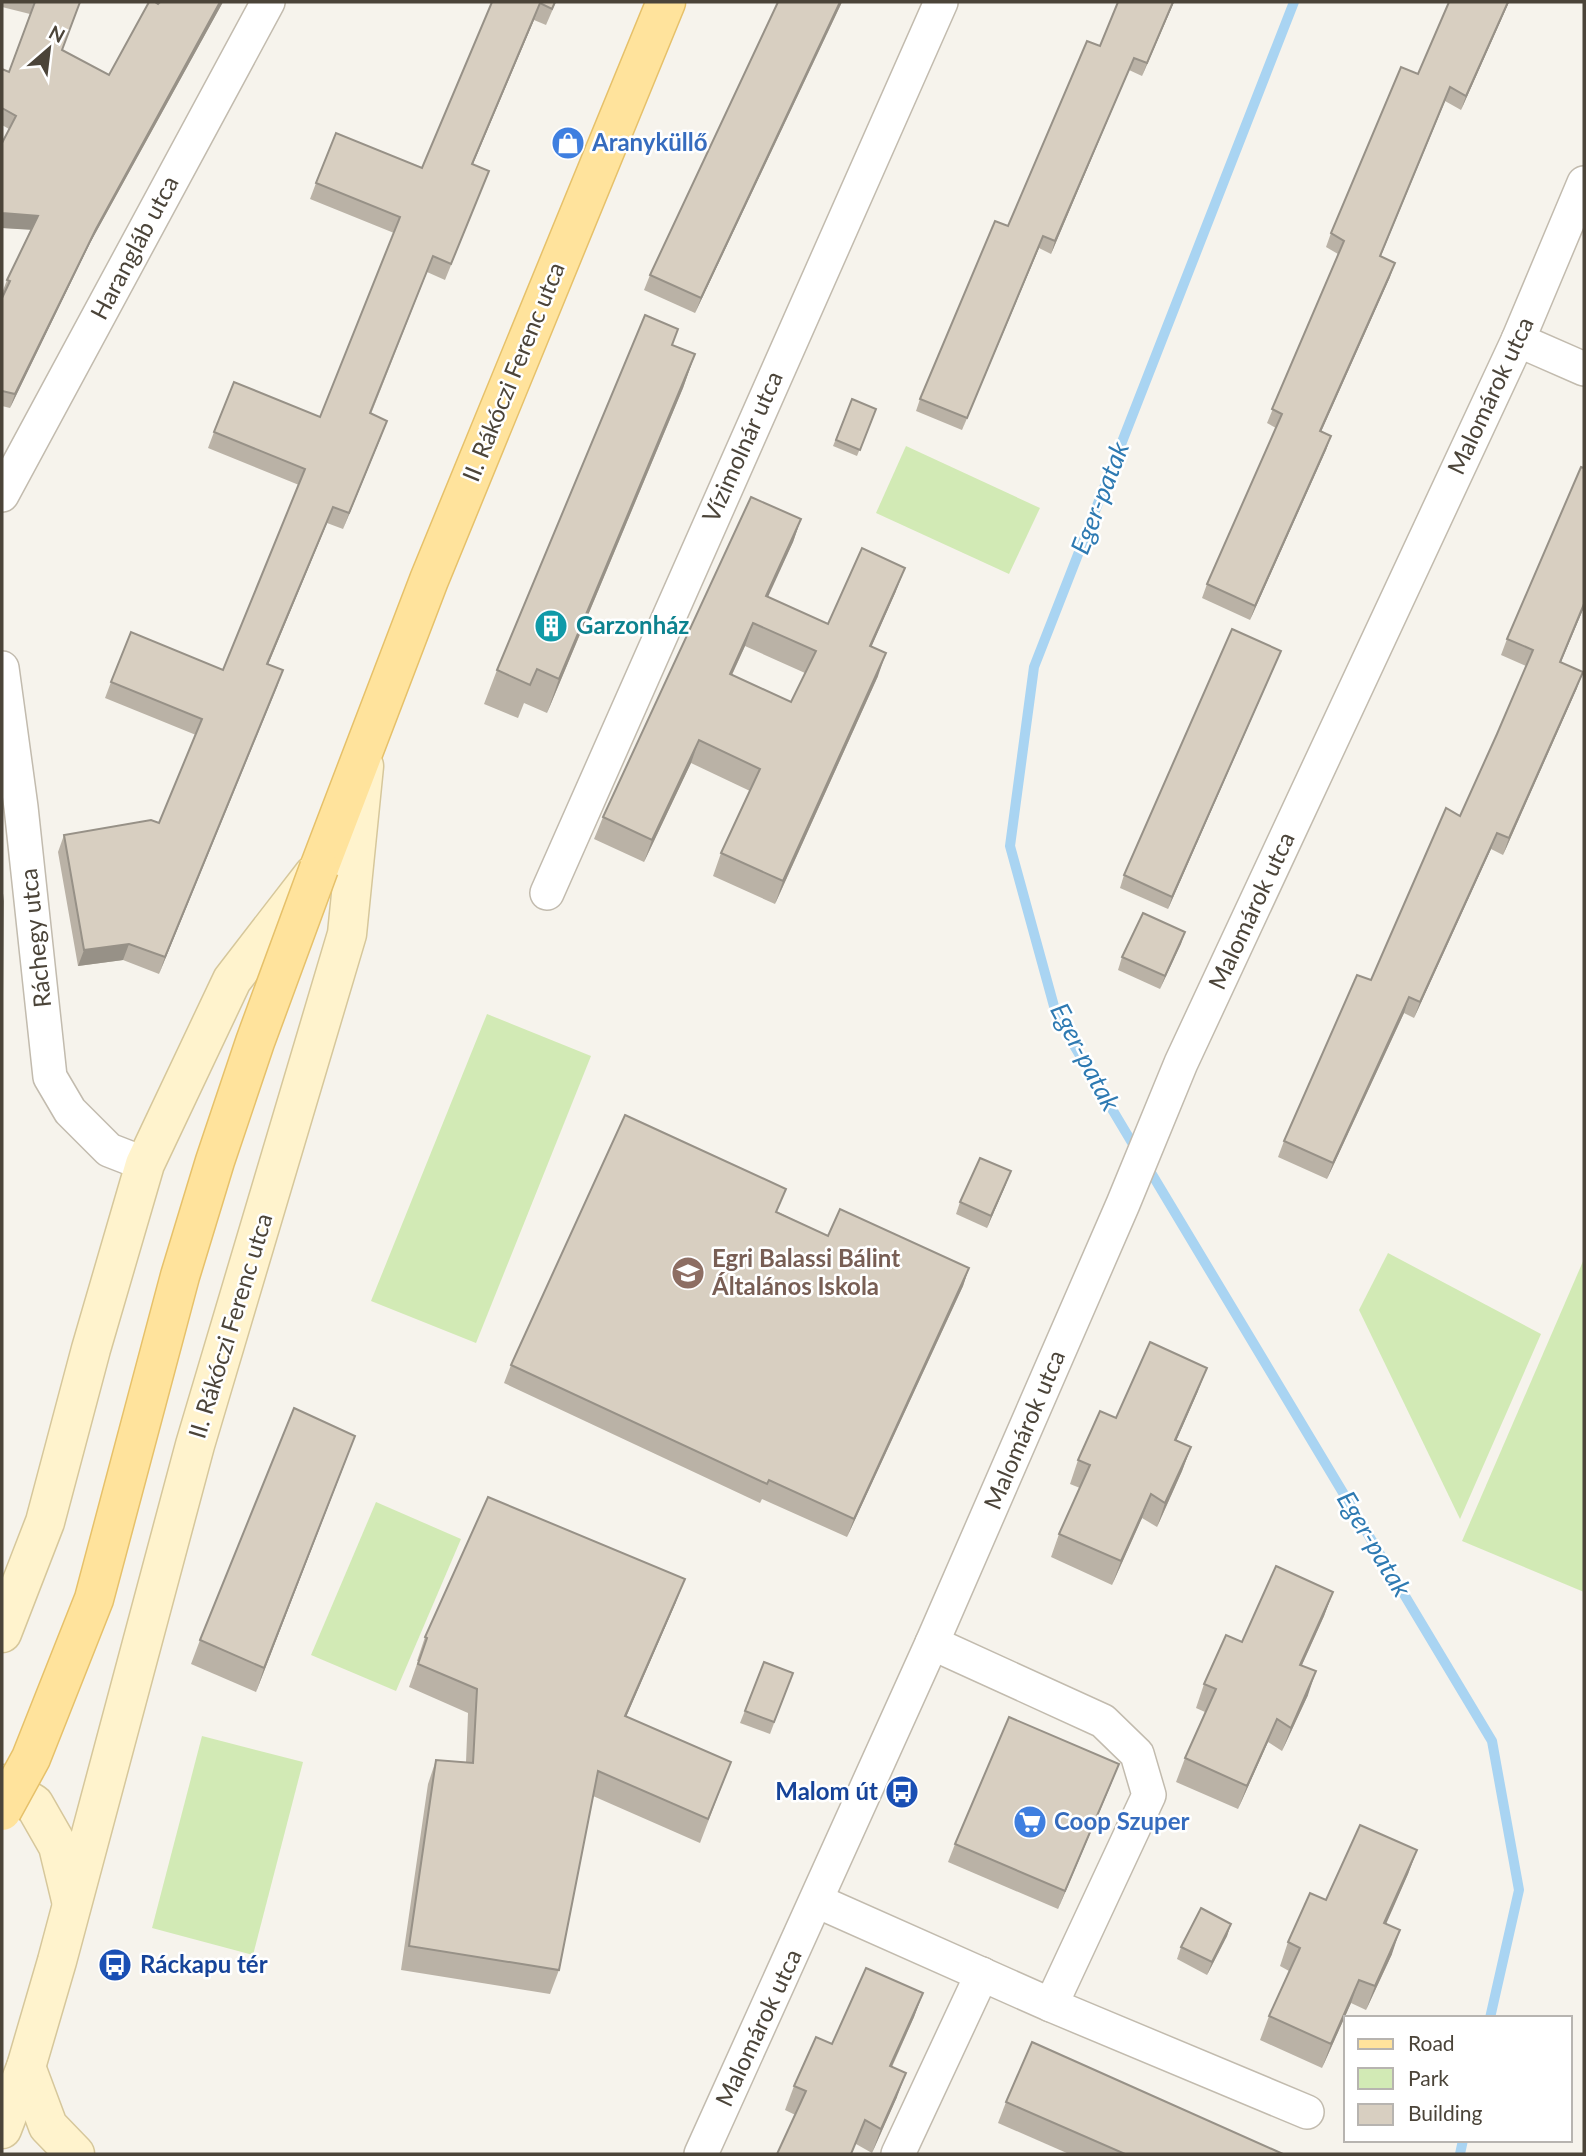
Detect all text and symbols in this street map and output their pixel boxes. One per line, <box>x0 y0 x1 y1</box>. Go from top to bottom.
north arrow <box>14 14 84 84</box>
text: N <box>45 20 69 47</box>
shop icon: Aranyküllő <box>549 124 587 162</box>
place label: Aranyküllő <box>591 127 708 156</box>
street label: Harangláb utca <box>84 170 184 324</box>
street label: II. Rákóczi Ferenc utca <box>455 258 570 485</box>
street label: Malomárok utca <box>1441 312 1539 479</box>
street label: Vízimolnár utca <box>695 366 788 526</box>
water label: Eger-patak <box>1063 436 1135 558</box>
building icon: Garzonház <box>532 607 570 645</box>
place label: Garzonház <box>576 610 689 639</box>
street label: Malomárok utca <box>1202 827 1300 994</box>
street label: Ráchegy utca <box>13 867 56 1009</box>
water label: Eger-patak <box>1044 997 1128 1117</box>
street label: II. Rákóczi Ferenc utca <box>182 1210 278 1442</box>
place label: Egri Balassi Bálint Általános Iskola <box>711 1243 900 1300</box>
school or university icon: Egri Balassi Bálint Általános Iskola <box>669 1254 707 1292</box>
street label: Malomárok utca <box>977 1345 1070 1513</box>
water label: Eger-patak <box>1331 1485 1419 1603</box>
bus stop icon: Malom út <box>883 1773 921 1811</box>
place label: Malom út <box>775 1776 878 1805</box>
supermarket icon: Coop Szuper <box>1011 1803 1049 1841</box>
place label: Coop Szuper <box>1054 1806 1189 1835</box>
street label: Malomárok utca <box>709 1944 807 2111</box>
bus stop icon: Ráckapu tér <box>96 1946 134 1984</box>
place label: Ráckapu tér <box>140 1949 268 1978</box>
legend <box>1344 2016 1572 2142</box>
text: Road <box>1408 2030 1455 2055</box>
text: Park <box>1408 2065 1449 2090</box>
text: Building <box>1408 2100 1483 2125</box>

